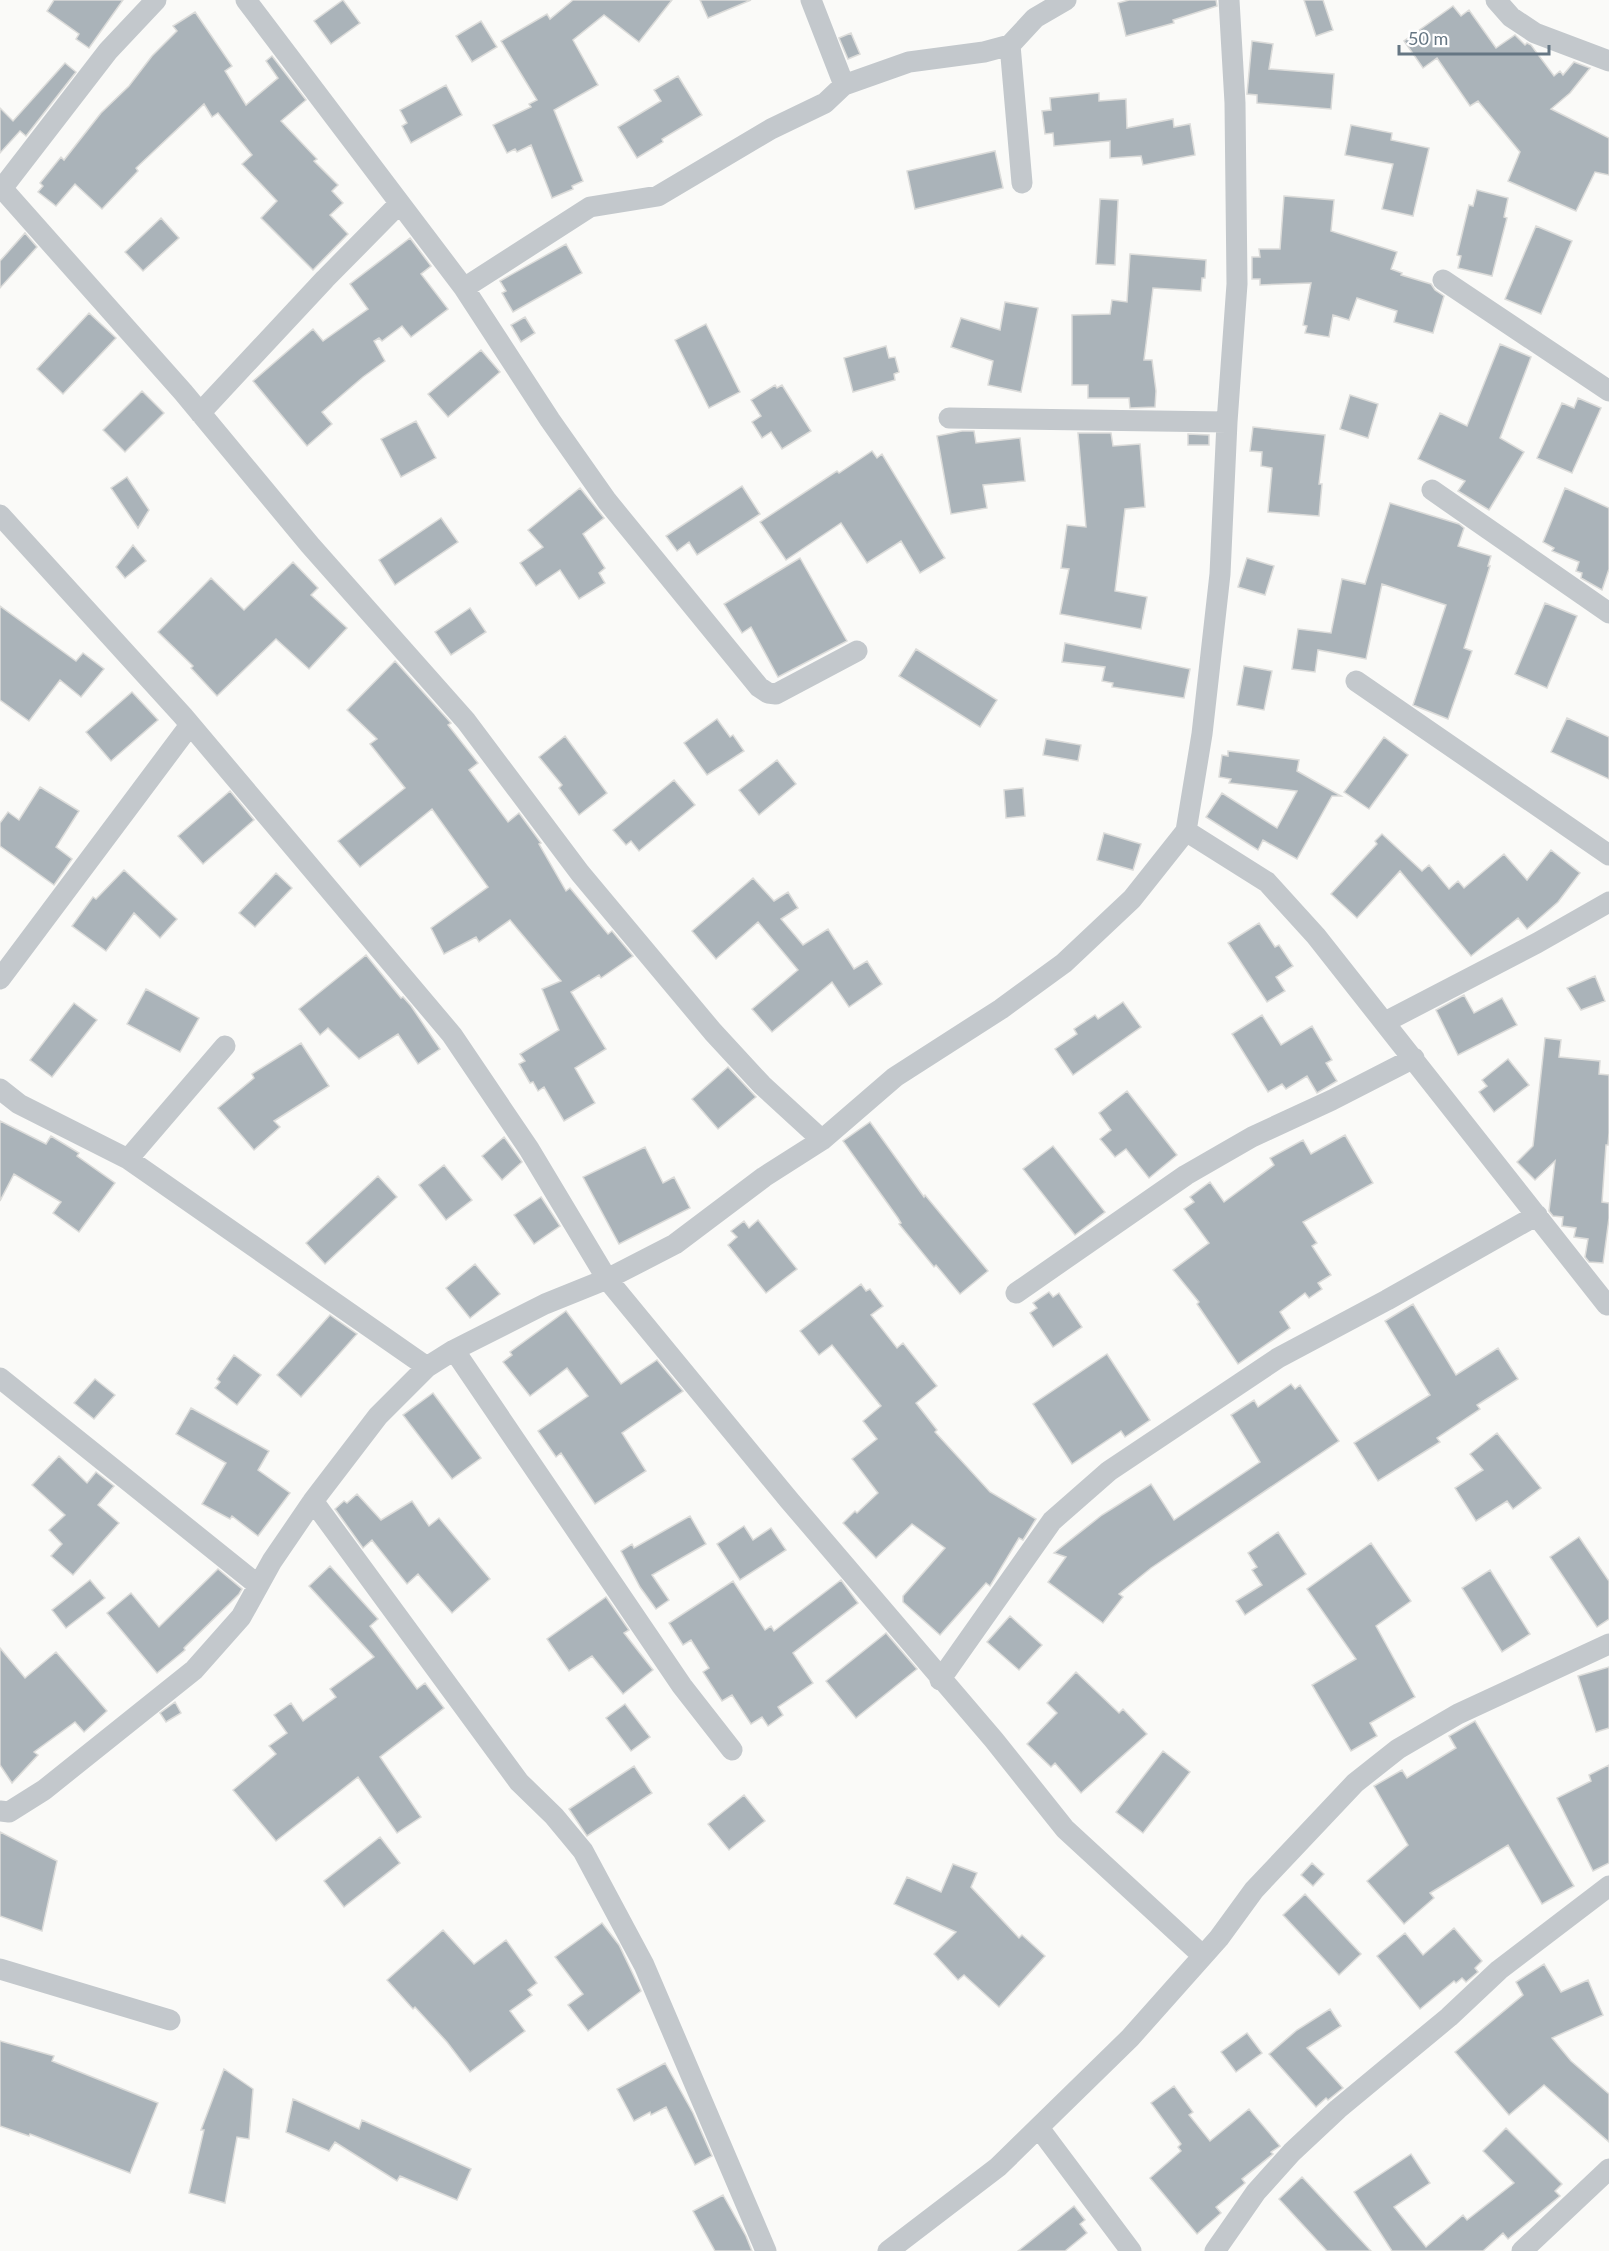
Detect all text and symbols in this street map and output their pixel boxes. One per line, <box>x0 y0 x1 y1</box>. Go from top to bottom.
scale bar <box>1399 18 1549 56</box>
text: 50 m <box>1408 27 1448 49</box>

